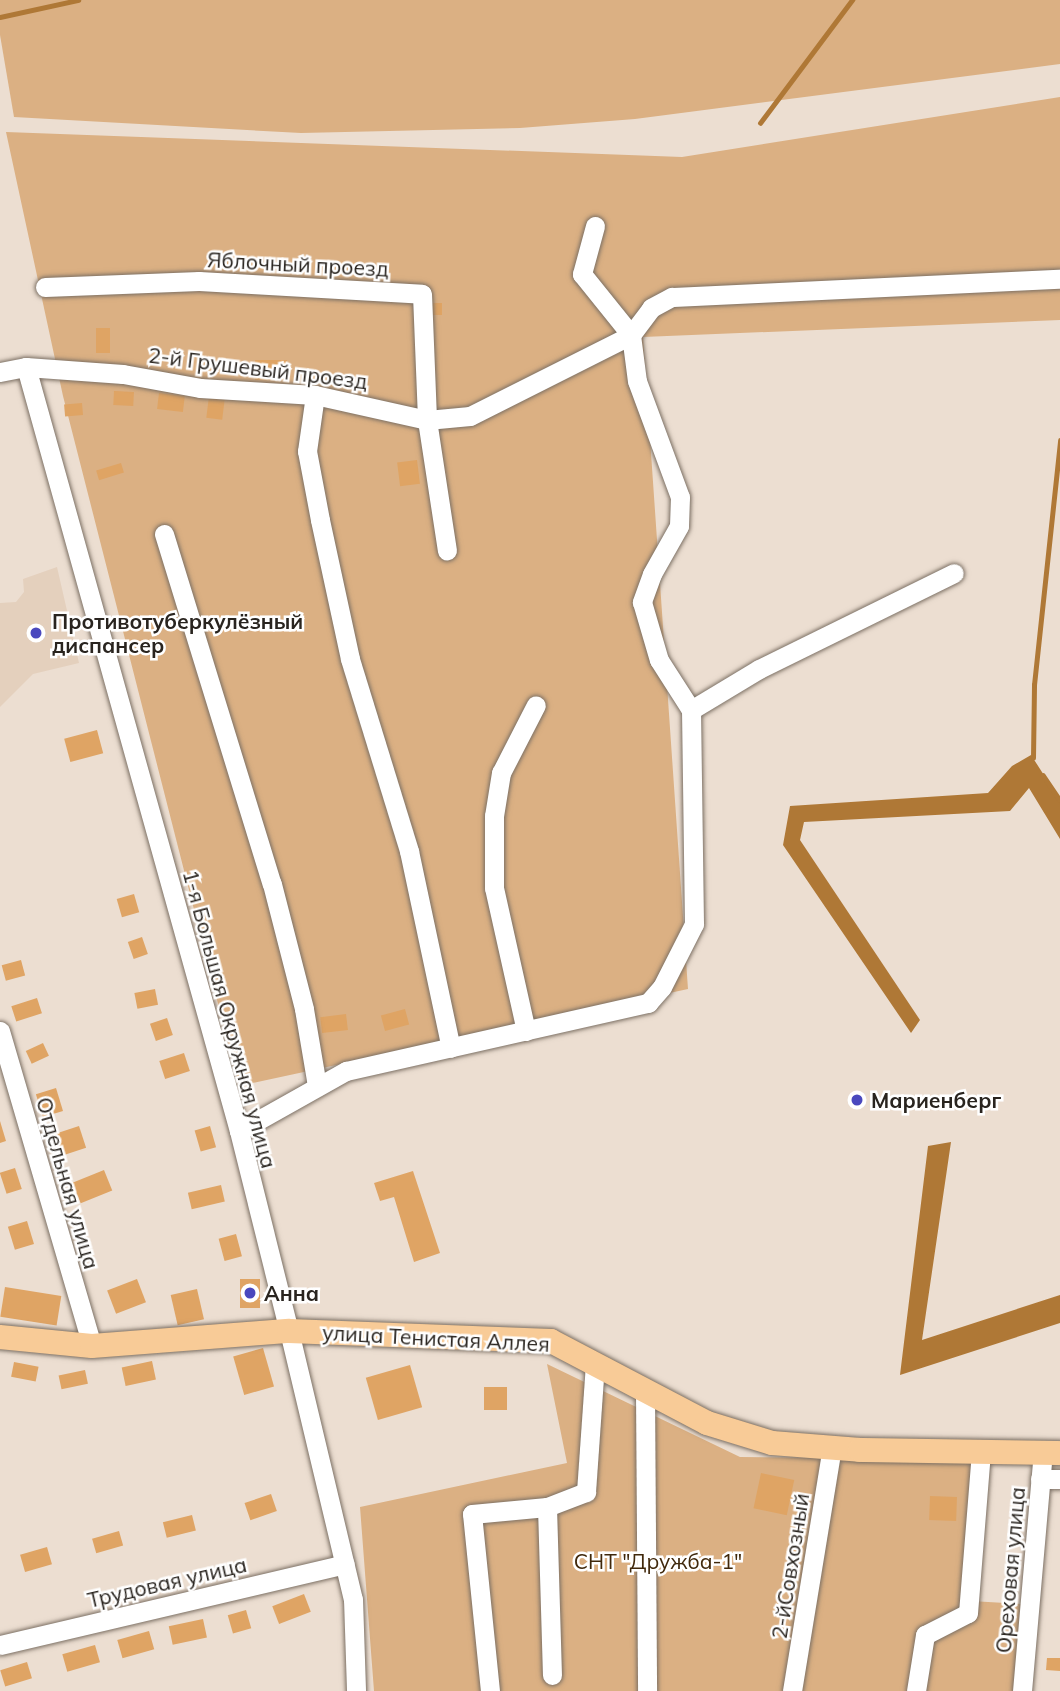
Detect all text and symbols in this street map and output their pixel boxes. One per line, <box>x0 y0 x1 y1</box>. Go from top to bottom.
street label: Яблочный проезд <box>207 247 389 281</box>
street label: 2-й Грушевый проезд <box>147 342 369 394</box>
place label: Противотуберкулёзный диспансер <box>52 608 303 658</box>
marker: Противотуберкулёзный диспансер <box>26 623 46 643</box>
street label: 1-я Большая Окружная улица <box>178 867 282 1171</box>
place label: Мариенберг <box>871 1087 1001 1113</box>
marker: Мариенберг <box>849 1092 865 1108</box>
street label: Отдельная улица <box>31 1094 105 1272</box>
place label: Анна <box>264 1280 319 1306</box>
marker: Анна <box>242 1285 258 1301</box>
street label: улица Тенистая Аллея <box>322 1319 550 1357</box>
street label: Ореховая улица <box>990 1486 1030 1654</box>
street label: 2-йСовхозный <box>766 1491 814 1641</box>
park label: СНТ "Дружба-1" <box>574 1548 742 1574</box>
street label: Трудовая улица <box>85 1551 249 1613</box>

